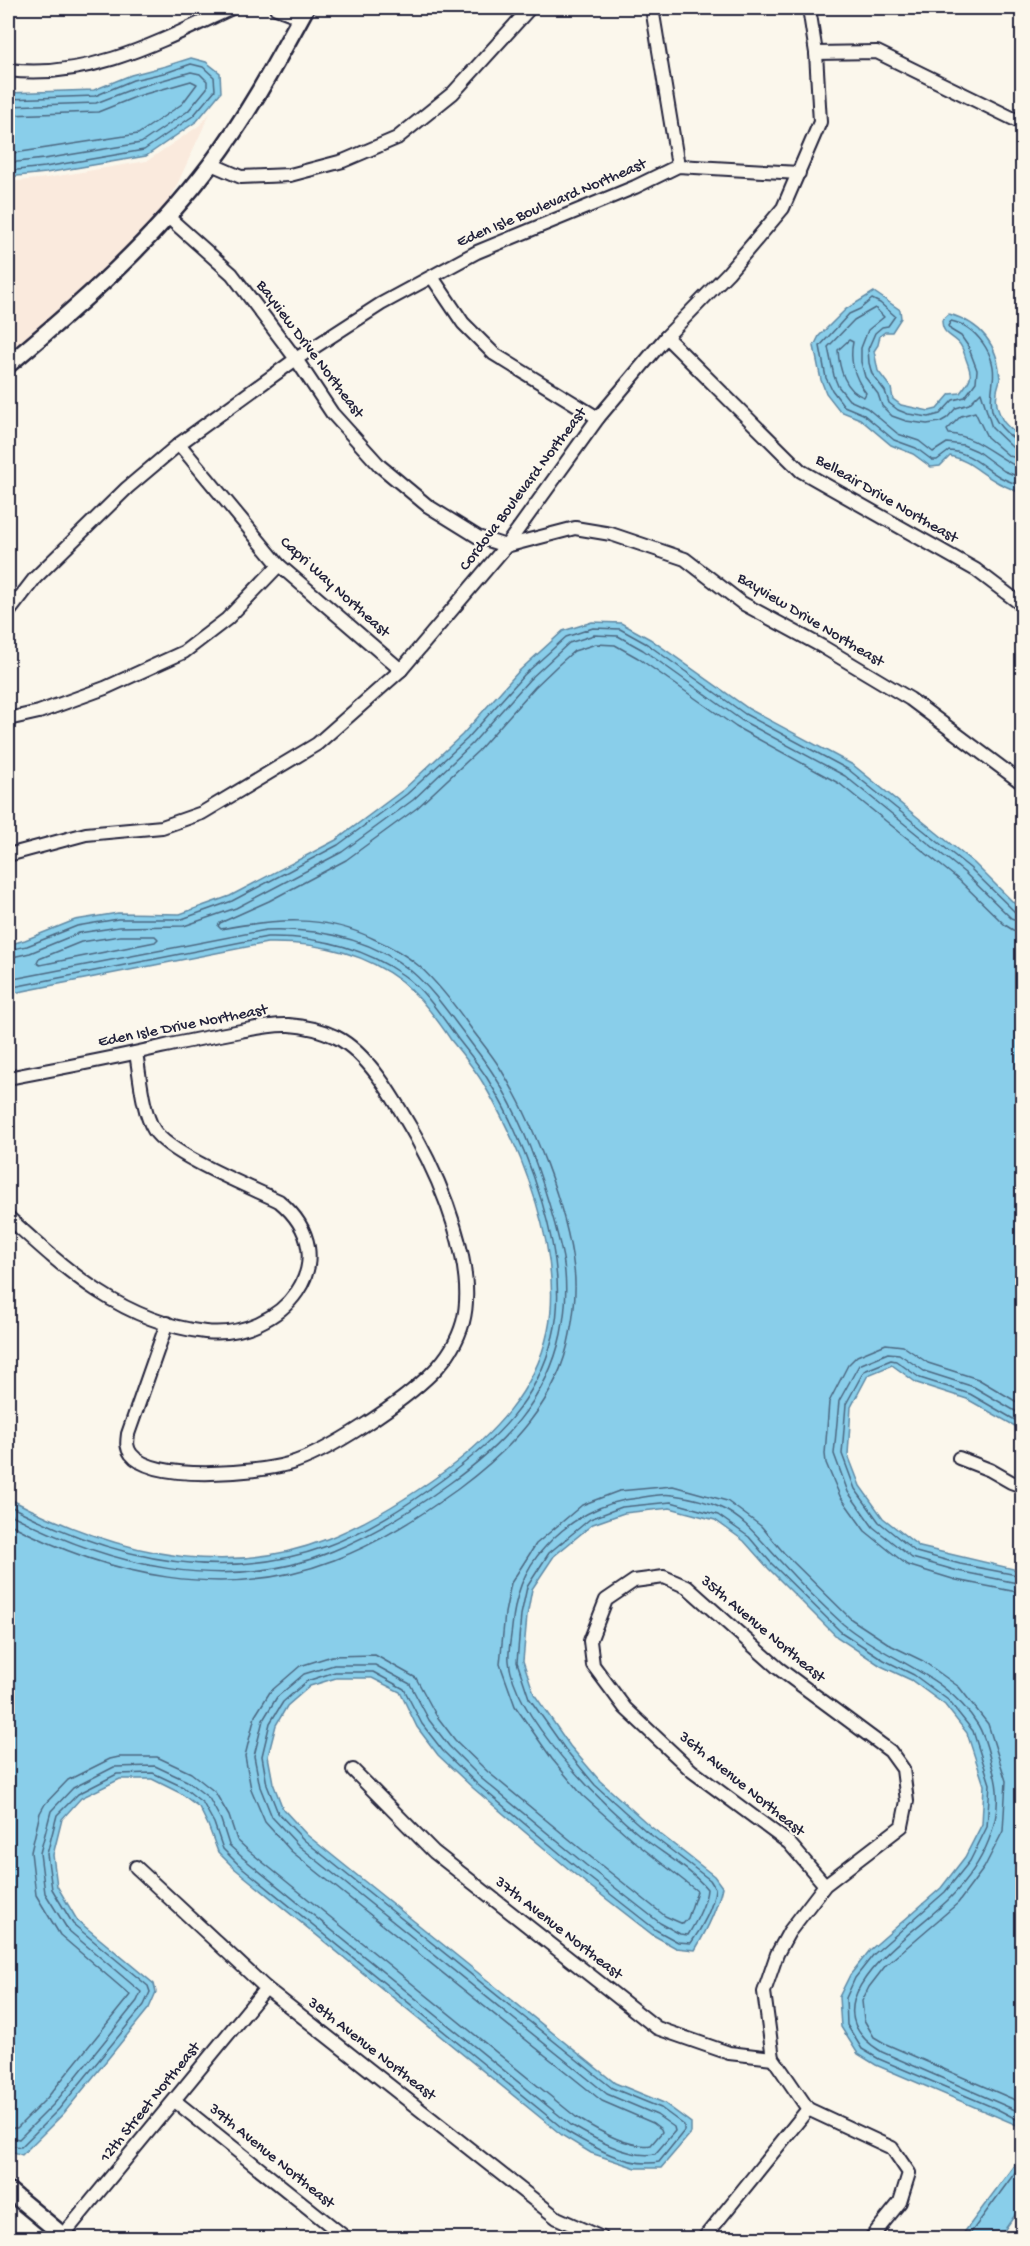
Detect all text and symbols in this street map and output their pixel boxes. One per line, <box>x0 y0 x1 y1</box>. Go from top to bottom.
street label: Eden Isle Boulevard Northeast <box>454 155 651 253</box>
street label: Bayview Drive Northeast <box>250 277 368 424</box>
street label: Cordova Boulevard Northeast <box>456 403 593 575</box>
street label: Belleair Drive Northeast <box>811 451 962 549</box>
street label: Capri Way Northeast <box>275 534 394 643</box>
street label: Bayview Drive Northeast <box>732 569 888 673</box>
street label: Eden Isle Drive Northeast <box>97 1001 271 1053</box>
street label: 35th Avenue Northeast <box>695 1572 829 1689</box>
street label: 36th Avenue Northeast <box>673 1728 809 1842</box>
street label: 37th Avenue Northeast <box>490 1873 627 1986</box>
street label: 38th Avenue Northeast <box>303 1994 440 2107</box>
street label: 12th Street Northeast <box>96 2038 206 2168</box>
street label: 39th Avenue Northeast <box>204 2100 339 2214</box>

